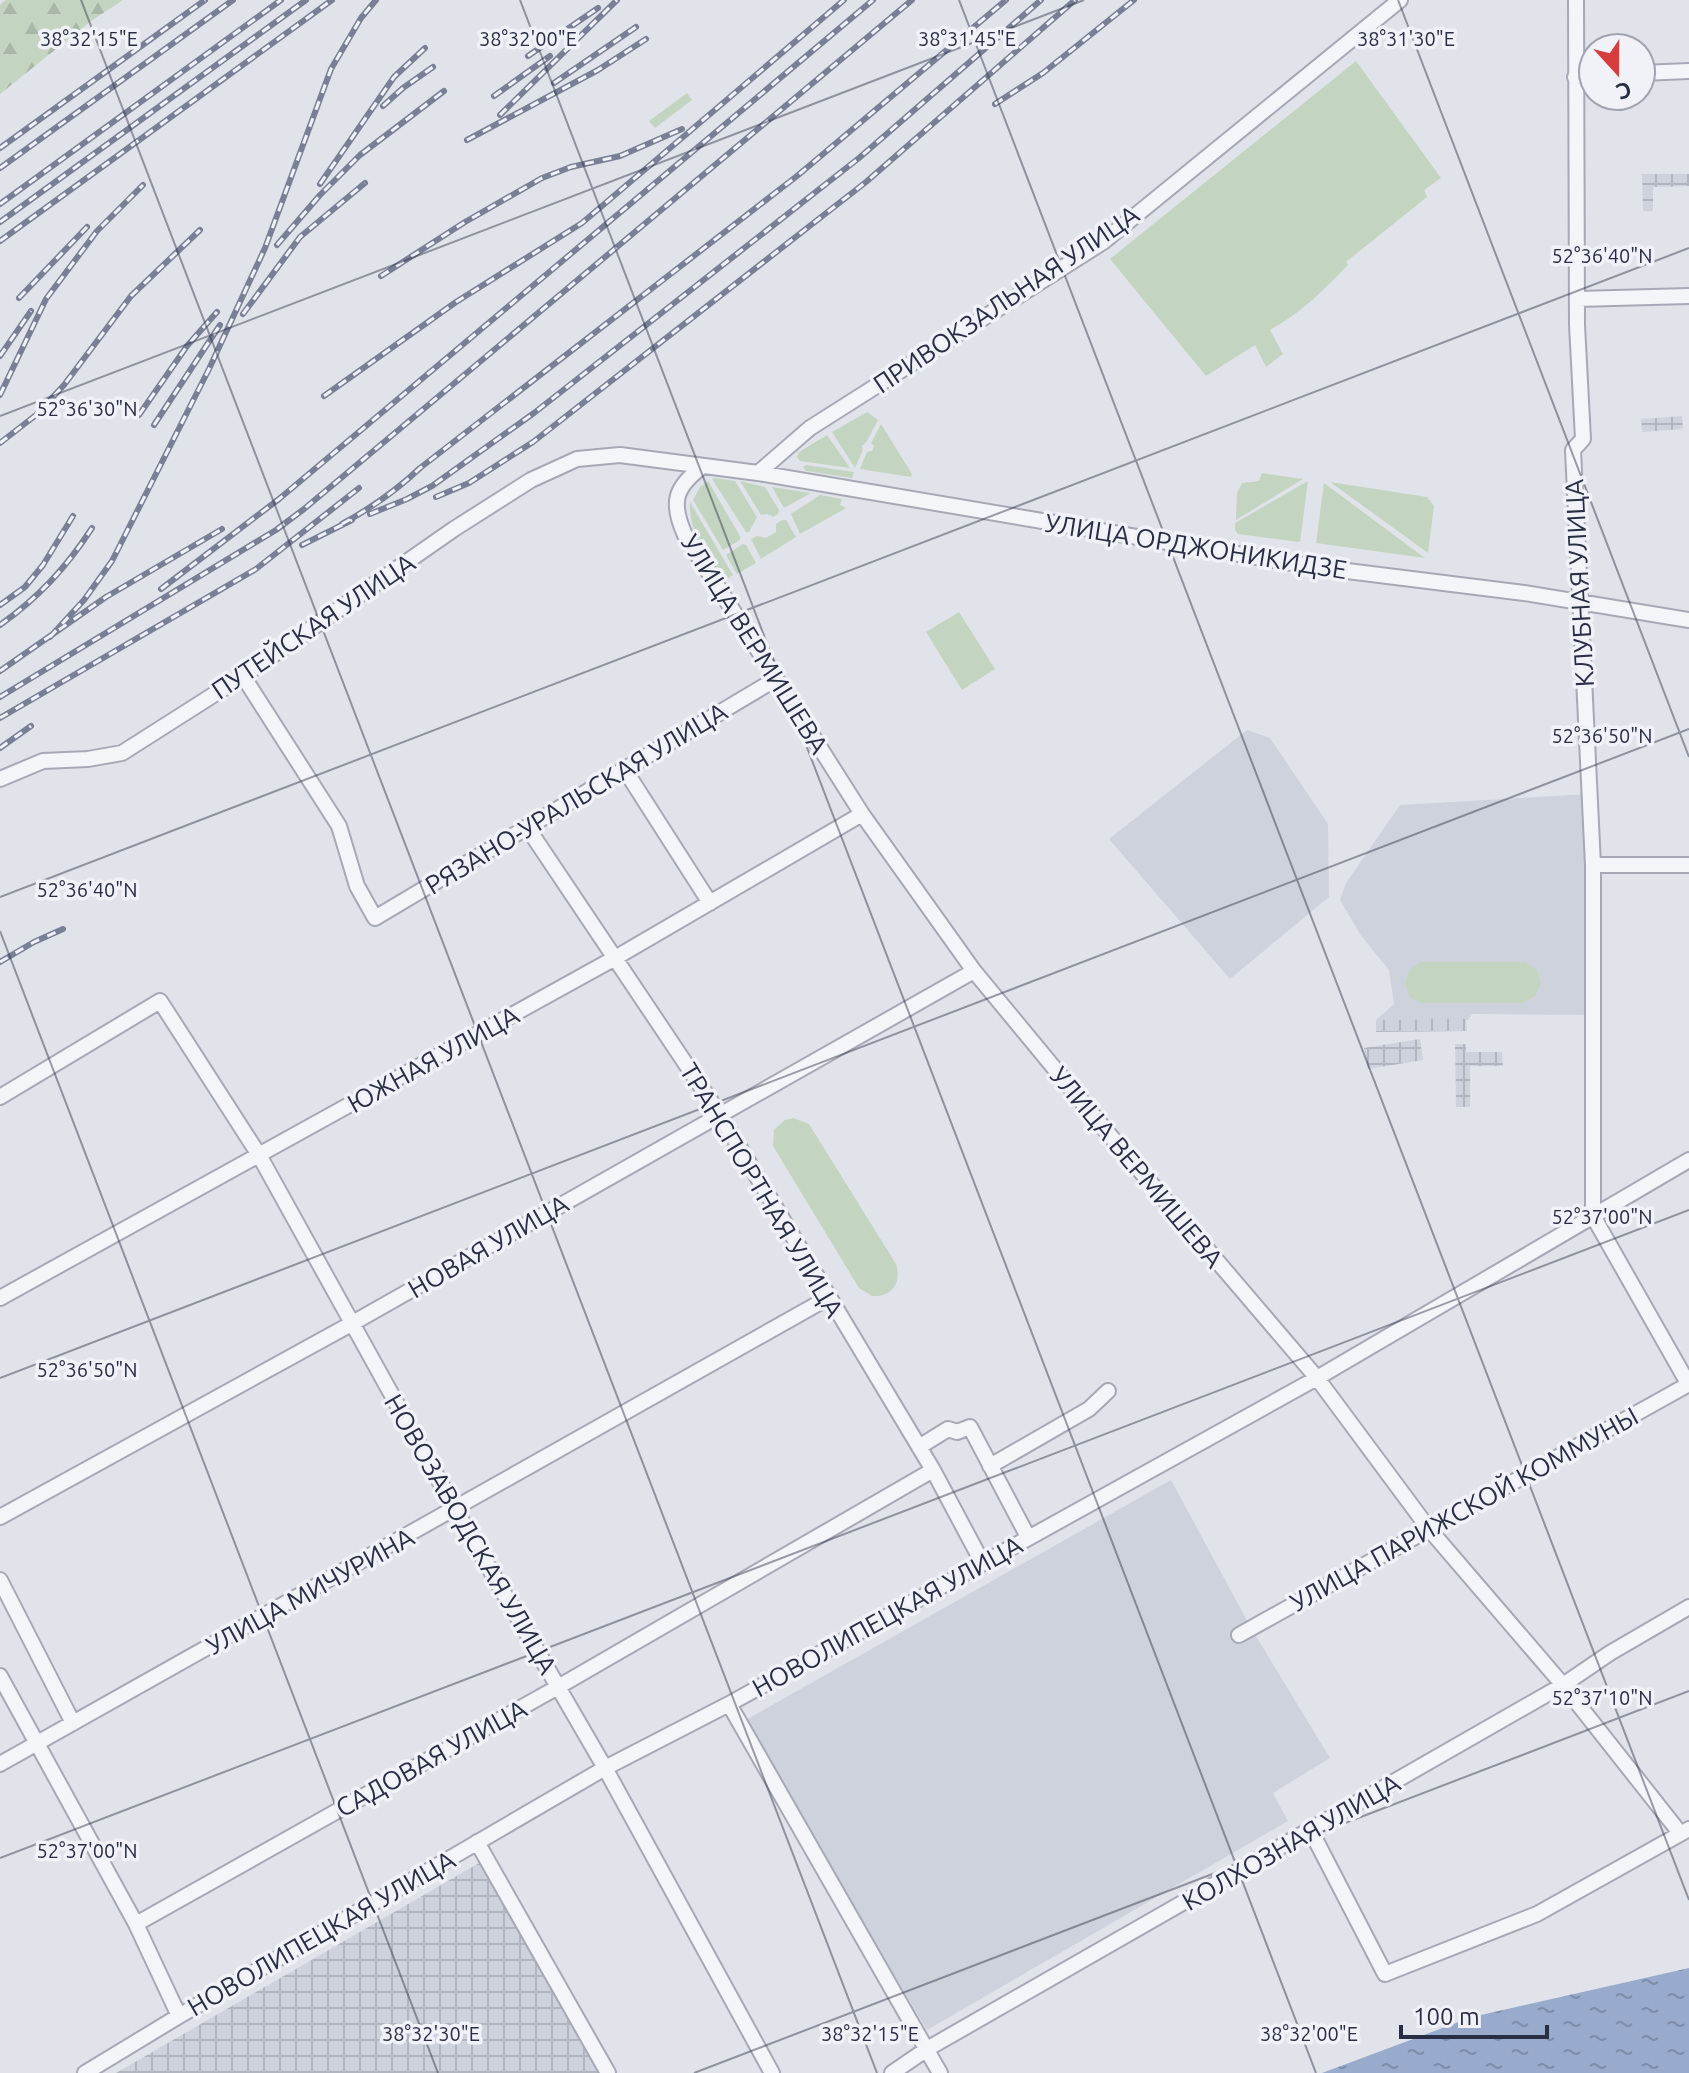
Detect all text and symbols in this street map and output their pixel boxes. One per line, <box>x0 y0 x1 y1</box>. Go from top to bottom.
text: 38°32'15"E <box>40 27 138 50</box>
text: 38°32'00"E <box>479 27 577 50</box>
text: 38°31'45"E <box>918 27 1016 50</box>
text: 38°31'30"E <box>1357 27 1455 50</box>
north arrow <box>1577 32 1657 112</box>
text: С <box>1613 77 1635 105</box>
street label: ПРИВОКЗАЛЬНАЯ УЛИЦА <box>868 199 1144 399</box>
text: 52°36'40"N <box>1551 244 1653 267</box>
text: 52°36'30"N <box>36 397 138 420</box>
street label: КЛУБНАЯ УЛИЦА <box>1559 478 1599 688</box>
street label: УЛИЦА ОРДЖОНИКИДЗЕ <box>1043 508 1349 584</box>
street label: УЛИЦА ВЕРМИШЕВА <box>676 529 834 759</box>
street label: ПУТЕЙСКАЯ УЛИЦА <box>206 547 420 705</box>
street label: РЯЗАНО-УРАЛЬСКАЯ УЛИЦА <box>420 696 732 900</box>
text: 52°36'50"N <box>1551 724 1653 747</box>
text: 52°36'40"N <box>36 878 138 901</box>
street label: ЮЖНАЯ УЛИЦА <box>342 1000 524 1118</box>
street label: ТРАНСПОРТНАЯ УЛИЦА <box>675 1058 850 1322</box>
street label: УЛИЦА ВЕРМИШЕВА <box>1045 1061 1229 1273</box>
street label: НОВАЯ УЛИЦА <box>403 1188 573 1304</box>
text: 52°37'00"N <box>1551 1205 1653 1228</box>
text: 52°36'50"N <box>36 1358 138 1381</box>
street label: НОВОЗАВОДСКАЯ УЛИЦА <box>379 1389 563 1679</box>
street label: УЛИЦА ПАРИЖСКОЙ КОММУНЫ <box>1285 1401 1643 1617</box>
street label: УЛИЦА МИЧУРИНА <box>201 1522 419 1660</box>
street label: НОВОЛИПЕЦКАЯ УЛИЦА <box>747 1530 1027 1702</box>
text: 52°37'10"N <box>1551 1686 1653 1709</box>
street label: САДОВАЯ УЛИЦА <box>331 1693 532 1822</box>
street label: КОЛХОЗНАЯ УЛИЦА <box>1177 1768 1405 1916</box>
text: 52°37'00"N <box>36 1839 138 1862</box>
street label: НОВОЛИПЕЦКАЯ УЛИЦА <box>182 1844 460 2022</box>
scale bar <box>1401 1989 1547 2039</box>
text: 100 m <box>1413 2003 1480 2030</box>
text: 38°32'30"E <box>382 2022 480 2045</box>
text: 38°32'15"E <box>821 2022 919 2045</box>
text: 38°32'00"E <box>1260 2022 1358 2045</box>

